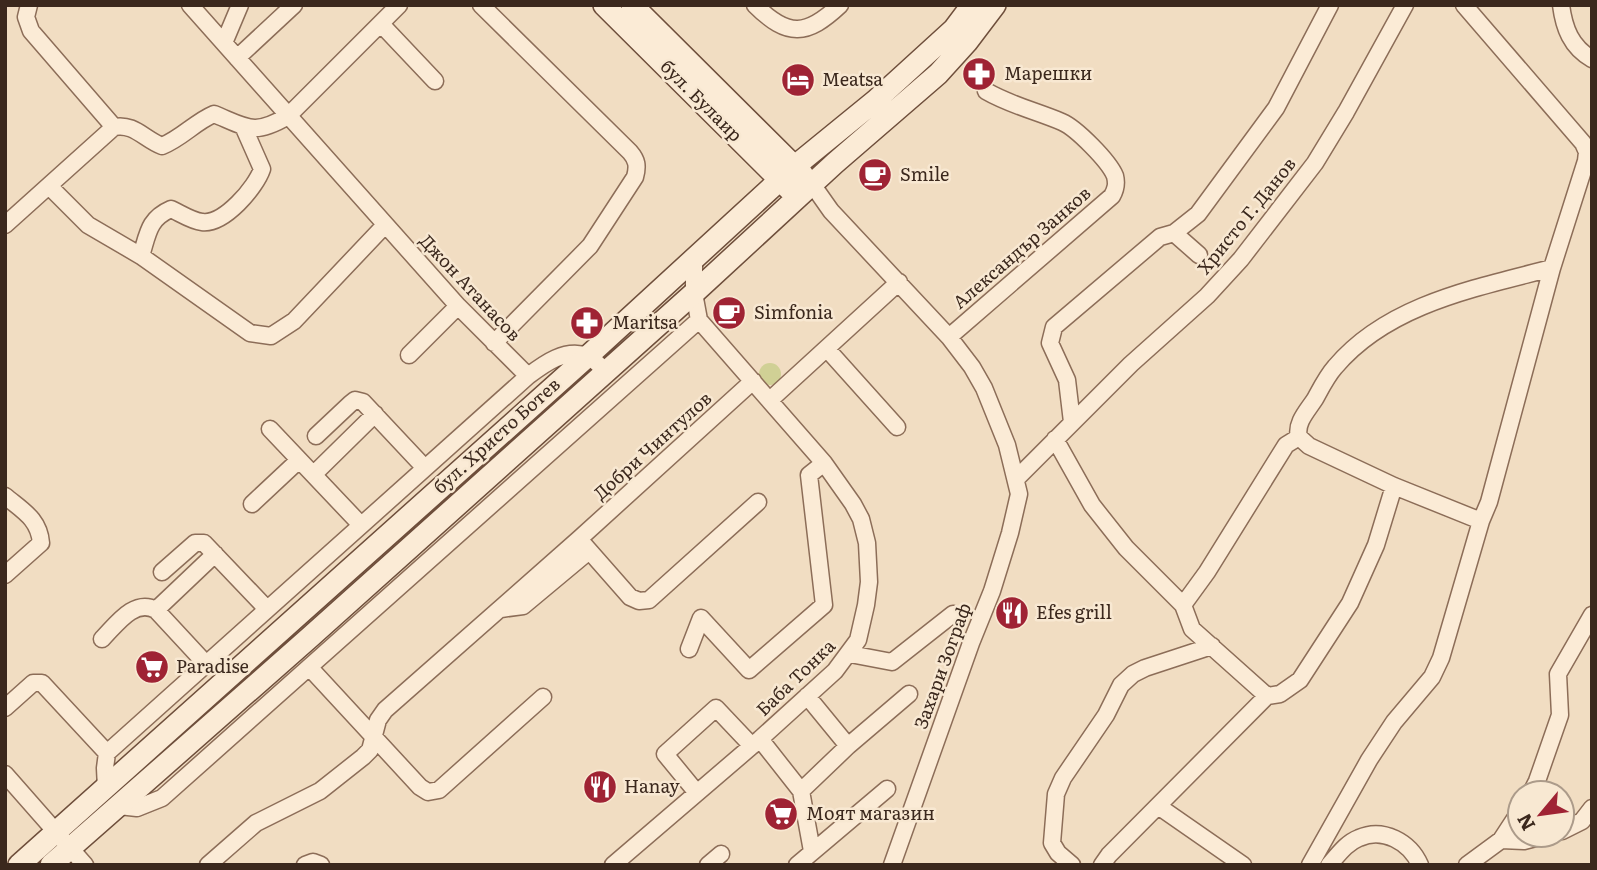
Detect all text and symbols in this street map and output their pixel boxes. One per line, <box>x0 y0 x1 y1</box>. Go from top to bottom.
street label: бул. Булаир <box>655 53 749 147</box>
pharmacy icon: Марешки <box>960 55 998 93</box>
place label: Марешки <box>1004 59 1092 86</box>
hotel icon: Meatsa <box>779 61 817 99</box>
place label: Meatsa <box>822 65 883 92</box>
street label: Христо Г. Данов <box>1190 151 1302 279</box>
cafe icon: Smile <box>856 156 894 194</box>
place label: Smile <box>900 160 949 187</box>
street label: Александър Занков <box>946 179 1096 315</box>
street label: Джон Атанасов <box>414 227 528 347</box>
cafe icon: Simfonia <box>710 294 748 332</box>
place label: Simfonia <box>754 298 833 325</box>
pharmacy icon: Maritsa <box>568 304 606 342</box>
place label: Maritsa <box>612 308 678 335</box>
street label: бул. Христо Ботев <box>426 370 566 499</box>
street label: Добри Чинтулов <box>587 384 717 505</box>
restaurant icon: Efes grill <box>993 594 1031 632</box>
place label: Efes grill <box>1036 598 1112 625</box>
street label: Захари Зограф <box>906 599 977 732</box>
street label: Баба Тонка <box>749 632 841 722</box>
supermarket icon: Paradise <box>133 648 171 686</box>
place label: Paradise <box>176 652 249 679</box>
restaurant icon: Hanay <box>581 768 619 806</box>
place label: Hanay <box>624 772 680 799</box>
north arrow <box>1506 779 1576 849</box>
supermarket icon: Моят магазин <box>762 795 800 833</box>
place label: Моят магазин <box>806 799 935 826</box>
text: N <box>1509 809 1541 836</box>

